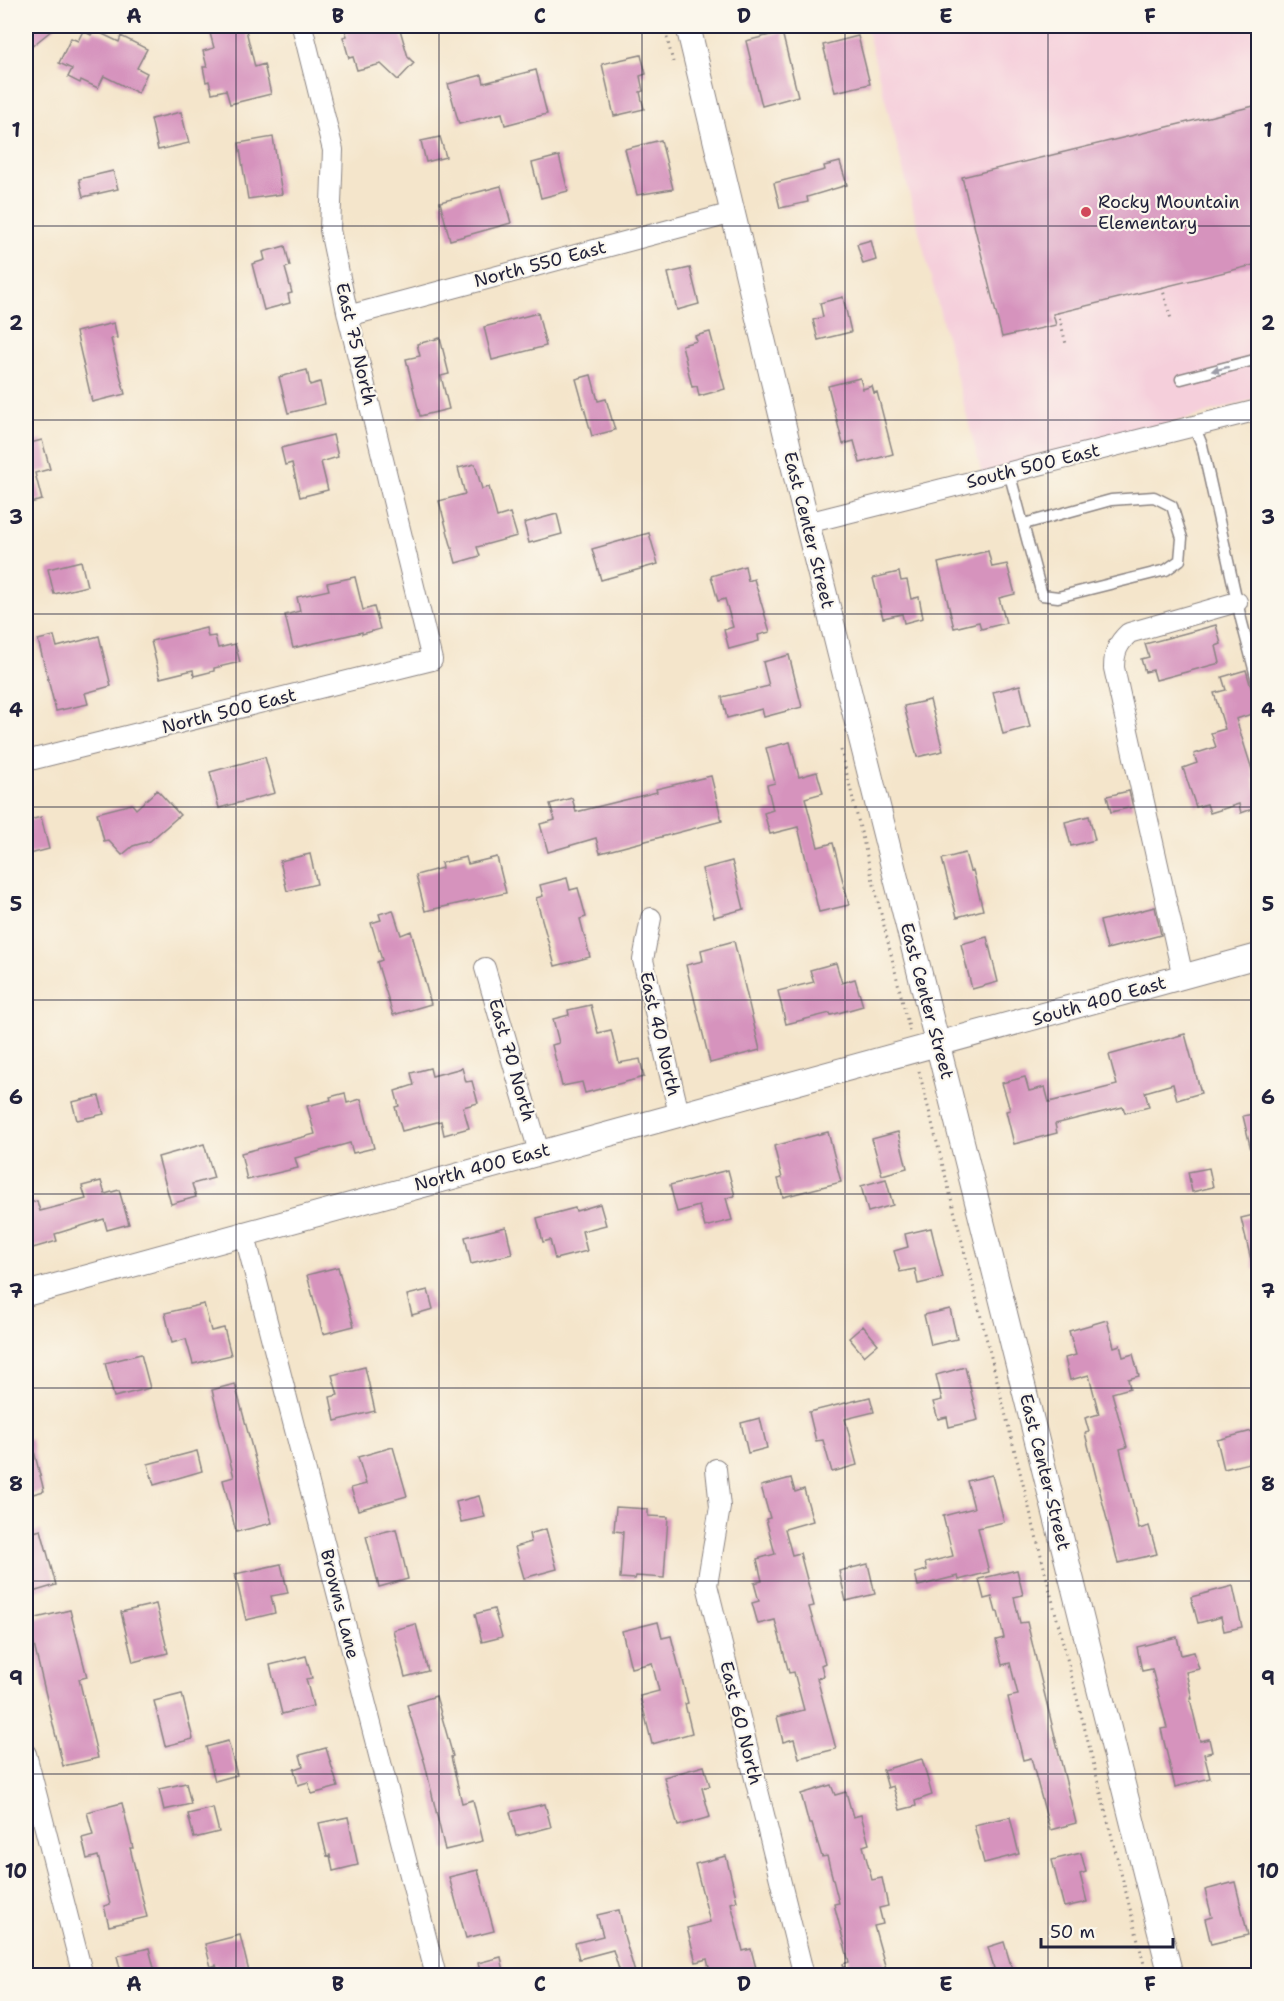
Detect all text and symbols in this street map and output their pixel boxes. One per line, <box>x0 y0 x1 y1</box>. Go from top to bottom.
text: A <box>126 3 142 29</box>
text: B <box>332 3 344 29</box>
text: C <box>534 3 546 29</box>
text: D <box>737 3 751 29</box>
text: E <box>939 3 953 29</box>
text: F <box>1144 3 1156 29</box>
text: 1 <box>11 117 21 143</box>
text: 1 <box>1263 117 1273 143</box>
place label: Rocky Mountain Elementary <box>1098 190 1240 235</box>
marker: Rocky Mountain Elementary <box>1079 205 1093 219</box>
street label: North 550 East <box>471 235 609 293</box>
street label: East 75 North <box>330 281 382 407</box>
text: 2 <box>9 310 23 336</box>
text: 2 <box>1261 310 1275 336</box>
one-way arrow <box>1210 364 1229 374</box>
street label: South 500 East <box>964 438 1102 494</box>
street label: East Center Street <box>778 449 840 611</box>
text: 3 <box>9 504 23 530</box>
text: 3 <box>1261 504 1275 530</box>
street label: North 500 East <box>159 683 299 739</box>
text: 4 <box>9 697 23 723</box>
text: 4 <box>1261 697 1275 723</box>
text: 5 <box>10 891 22 917</box>
text: 5 <box>1262 891 1274 917</box>
street label: East Center Street <box>895 920 959 1082</box>
street label: East 40 North <box>634 970 686 1098</box>
street label: South 400 East <box>1029 970 1169 1032</box>
street label: East 70 North <box>483 996 541 1124</box>
text: 6 <box>9 1084 23 1110</box>
text: 6 <box>1261 1084 1275 1110</box>
street label: North 400 East <box>412 1137 553 1197</box>
text: 7 <box>9 1278 23 1304</box>
text: 7 <box>1261 1278 1275 1304</box>
street label: East Center Street <box>1014 1391 1076 1553</box>
text: 8 <box>9 1471 23 1497</box>
text: 8 <box>1261 1471 1275 1497</box>
street label: Browns Lane <box>315 1547 365 1661</box>
street label: East 60 North <box>714 1659 768 1787</box>
text: 9 <box>9 1665 23 1691</box>
text: 9 <box>1261 1665 1275 1691</box>
text: 10 <box>5 1858 27 1884</box>
text: 10 <box>1257 1858 1279 1884</box>
scale bar <box>1041 1911 1173 1949</box>
text: 50 m <box>1050 1920 1095 1944</box>
text: A <box>126 1971 142 1997</box>
text: B <box>332 1971 344 1997</box>
text: C <box>534 1971 546 1997</box>
text: D <box>737 1971 751 1997</box>
text: E <box>939 1971 953 1997</box>
text: F <box>1144 1971 1156 1997</box>

